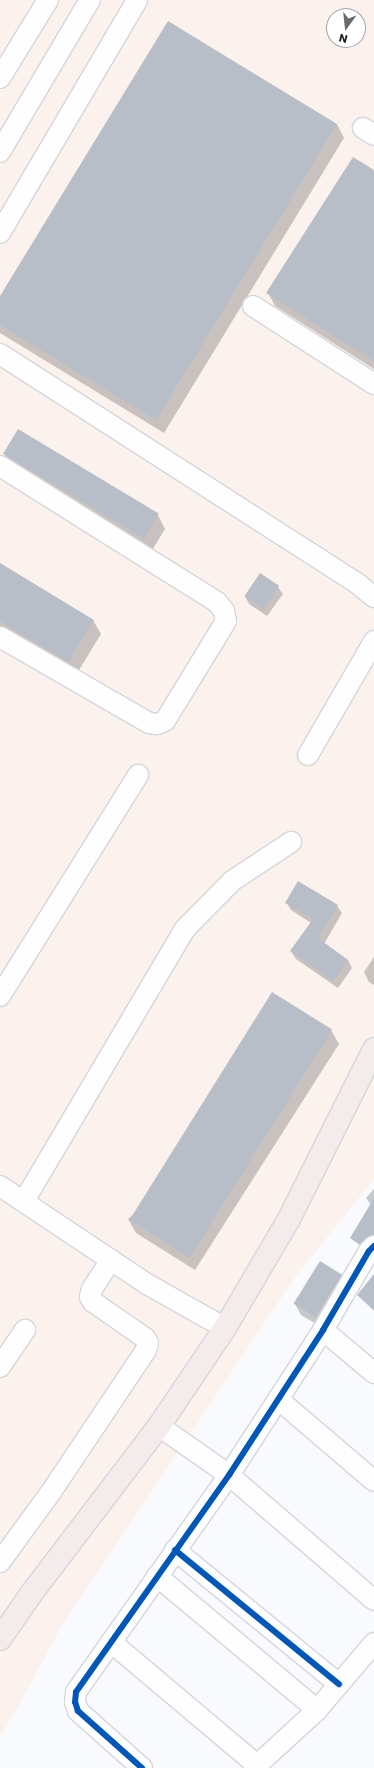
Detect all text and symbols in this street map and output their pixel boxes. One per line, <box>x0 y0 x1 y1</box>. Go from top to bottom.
north arrow <box>326 8 366 48</box>
text: N <box>337 30 349 47</box>

